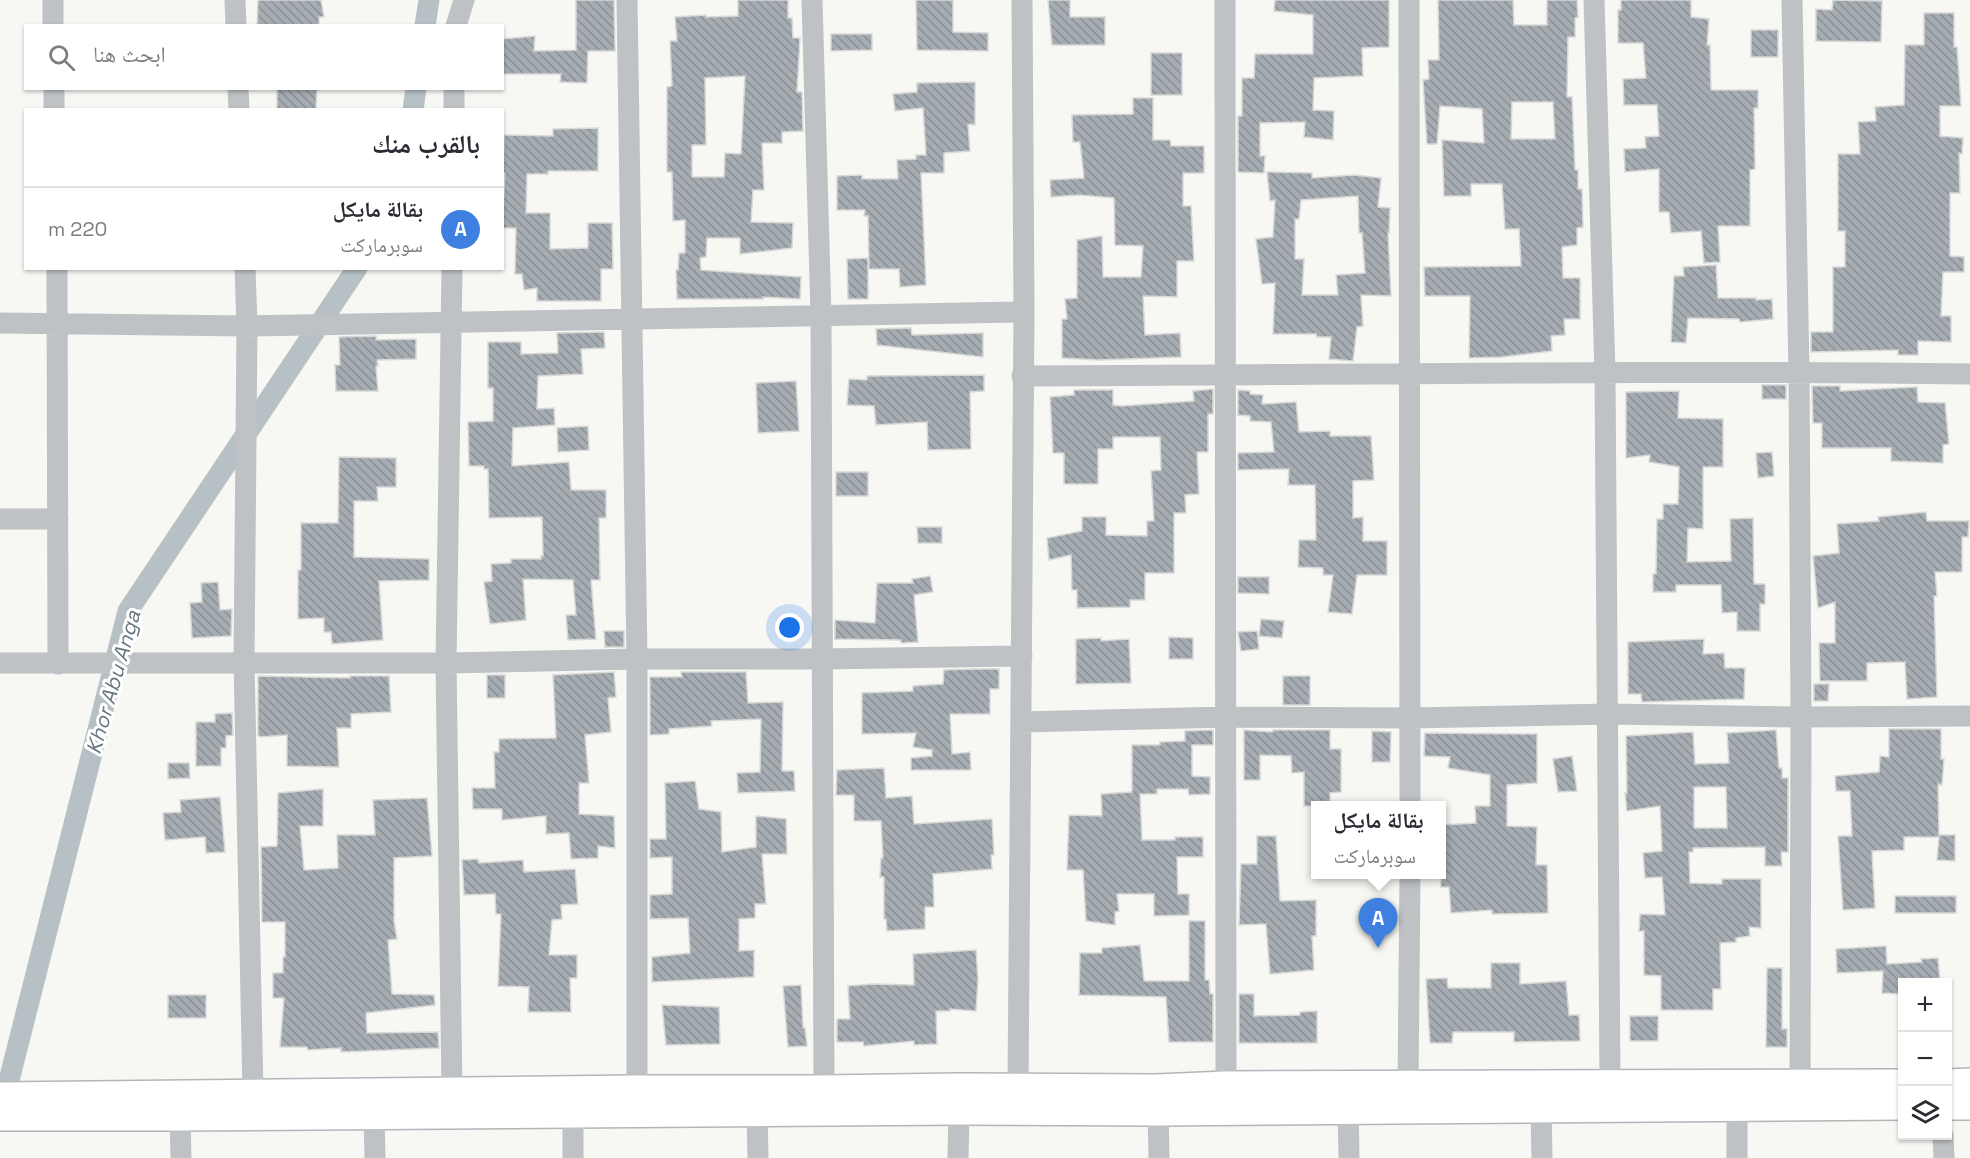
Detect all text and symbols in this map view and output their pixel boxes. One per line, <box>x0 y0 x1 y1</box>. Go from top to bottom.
search box <box>24 24 504 90</box>
text: ابحث هنا <box>93 40 166 68</box>
icon: search <box>45 41 78 74</box>
text: بالقرب منك <box>372 127 480 161</box>
text: بقالة مايكل <box>333 195 423 223</box>
text: 220 m <box>48 216 107 242</box>
text: A <box>454 216 467 242</box>
text: سوبرماركت <box>340 232 423 258</box>
water label: Khor Abu Anga <box>80 606 147 757</box>
your location <box>775 613 804 642</box>
popup <box>1311 801 1446 879</box>
text: بقالة مايكل <box>1333 806 1424 834</box>
text: سوبرماركت <box>1333 843 1416 869</box>
pin: A <box>1358 898 1398 948</box>
map controls <box>1898 978 1952 1140</box>
button: + <box>1898 978 1952 1032</box>
button: − <box>1898 1032 1952 1086</box>
button: layers <box>1898 1086 1952 1140</box>

